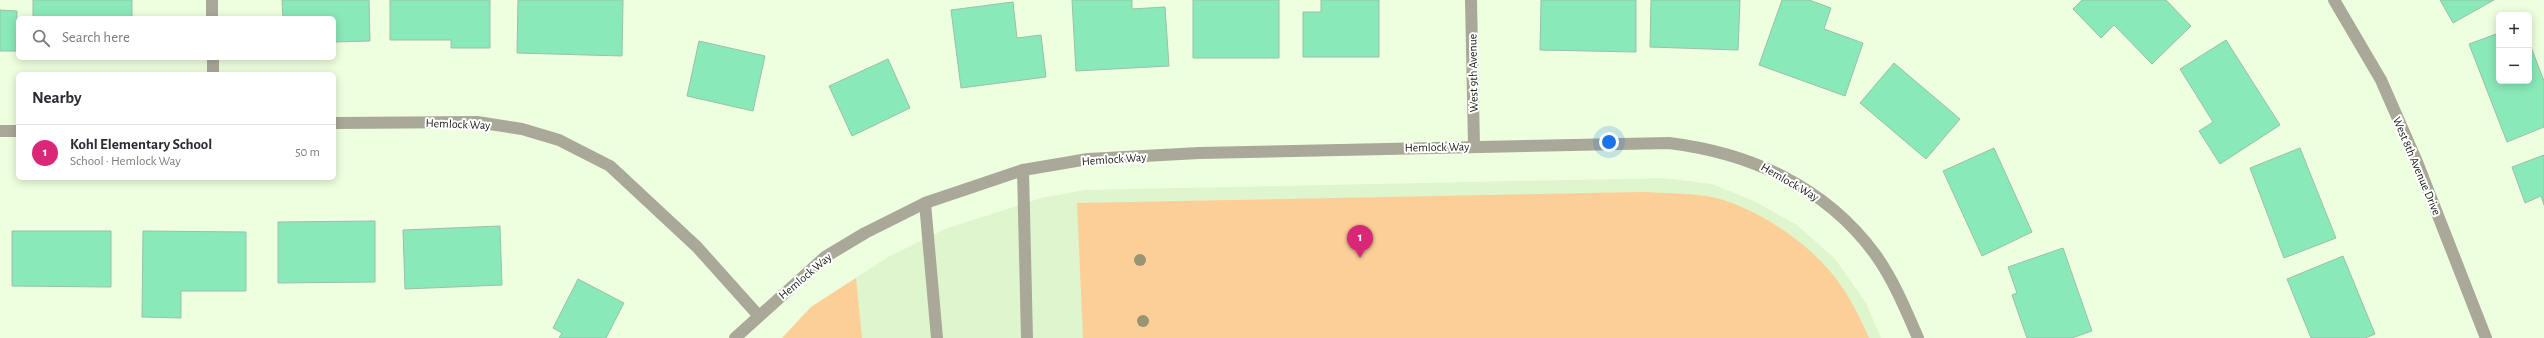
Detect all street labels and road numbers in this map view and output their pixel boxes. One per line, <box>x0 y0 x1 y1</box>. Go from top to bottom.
street label: West 9th Avenue <box>1466 34 1480 112</box>
street label: West 8th Avenue Drive <box>2391 115 2443 217</box>
street label: Hemlock Way <box>425 117 490 132</box>
street label: Hemlock Way <box>1405 140 1469 155</box>
street label: Hemlock Way <box>1081 151 1147 168</box>
street label: Hemlock Way <box>1759 161 1821 204</box>
street label: Hemlock Way <box>776 251 834 302</box>

